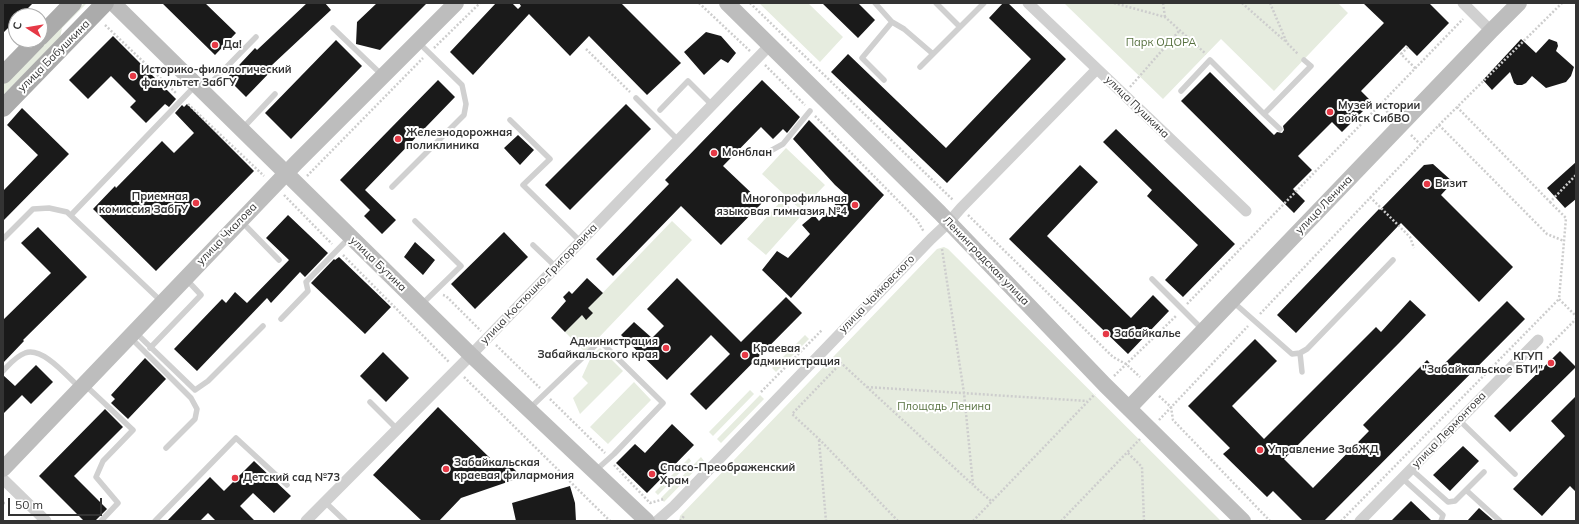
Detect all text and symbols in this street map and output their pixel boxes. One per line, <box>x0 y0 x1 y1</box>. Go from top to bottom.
north arrow <box>8 8 48 48</box>
street label: улица Бабушкина <box>15 17 93 95</box>
text: С <box>10 21 25 31</box>
park label: Парк ОДОРА <box>1126 36 1196 50</box>
place label: Да! <box>223 38 242 52</box>
marker: Да! <box>210 40 220 50</box>
place label: Историко-филологический факультет ЗабГУ <box>141 63 291 89</box>
marker: Историко-филологический факультет ЗабГУ <box>128 71 138 81</box>
street label: улица Пушкина <box>1102 73 1172 141</box>
place label: Музей истории войск СибВО <box>1338 99 1420 125</box>
marker: Музей истории войск СибВО <box>1325 107 1335 117</box>
place label: Железнодорожная поликлиника <box>406 126 512 152</box>
marker: Железнодорожная поликлиника <box>393 134 403 144</box>
place label: Монблан <box>722 146 772 160</box>
marker: Монблан <box>709 148 719 158</box>
street label: улица Ленина <box>1293 173 1355 237</box>
place label: Визит <box>1435 177 1467 191</box>
marker: Визит <box>1422 179 1432 189</box>
place label: Приемная комиссия ЗабГУ <box>99 190 188 216</box>
place label: Многопрофильная языковая гимназия №4 <box>717 192 847 218</box>
marker: Приемная комиссия ЗабГУ <box>191 198 201 208</box>
street label: улица Чкалова <box>194 200 260 268</box>
marker: Многопрофильная языковая гимназия №4 <box>850 200 860 210</box>
street label: Ленинградская улица <box>940 214 1032 308</box>
street label: улица Костюшко-Григоровича <box>478 221 600 347</box>
street label: улица Бутина <box>347 234 409 294</box>
street label: улица Чайковского <box>836 252 918 336</box>
place label: Забайкалье <box>1114 327 1181 341</box>
marker: Забайкалье <box>1101 329 1111 339</box>
place label: Администрация Забайкальского края <box>537 335 658 361</box>
place label: Краевая администрация <box>753 342 840 368</box>
marker: Администрация Забайкальского края <box>661 343 671 353</box>
marker: Краевая администрация <box>740 350 750 360</box>
place label: КГУП "Забайкальское БТИ" <box>1422 350 1543 376</box>
marker: КГУП "Забайкальское БТИ" <box>1546 358 1556 368</box>
street label: улица Лермонтова <box>1409 389 1489 471</box>
park label: Площадь Ленина <box>897 400 991 414</box>
place label: Управление ЗабЖД <box>1268 443 1379 457</box>
marker: Управление ЗабЖД <box>1255 445 1265 455</box>
place label: Забайкальская краевая филармония <box>454 456 574 482</box>
place label: Спасо-Преображенский Храм <box>660 461 795 487</box>
marker: Забайкальская краевая филармония <box>441 464 451 474</box>
marker: Спасо-Преображенский Храм <box>647 469 657 479</box>
place label: Детский сад №73 <box>243 471 340 485</box>
marker: Детский сад №73 <box>230 473 240 483</box>
scale bar <box>10 490 104 516</box>
text: 50 m <box>15 497 43 512</box>

